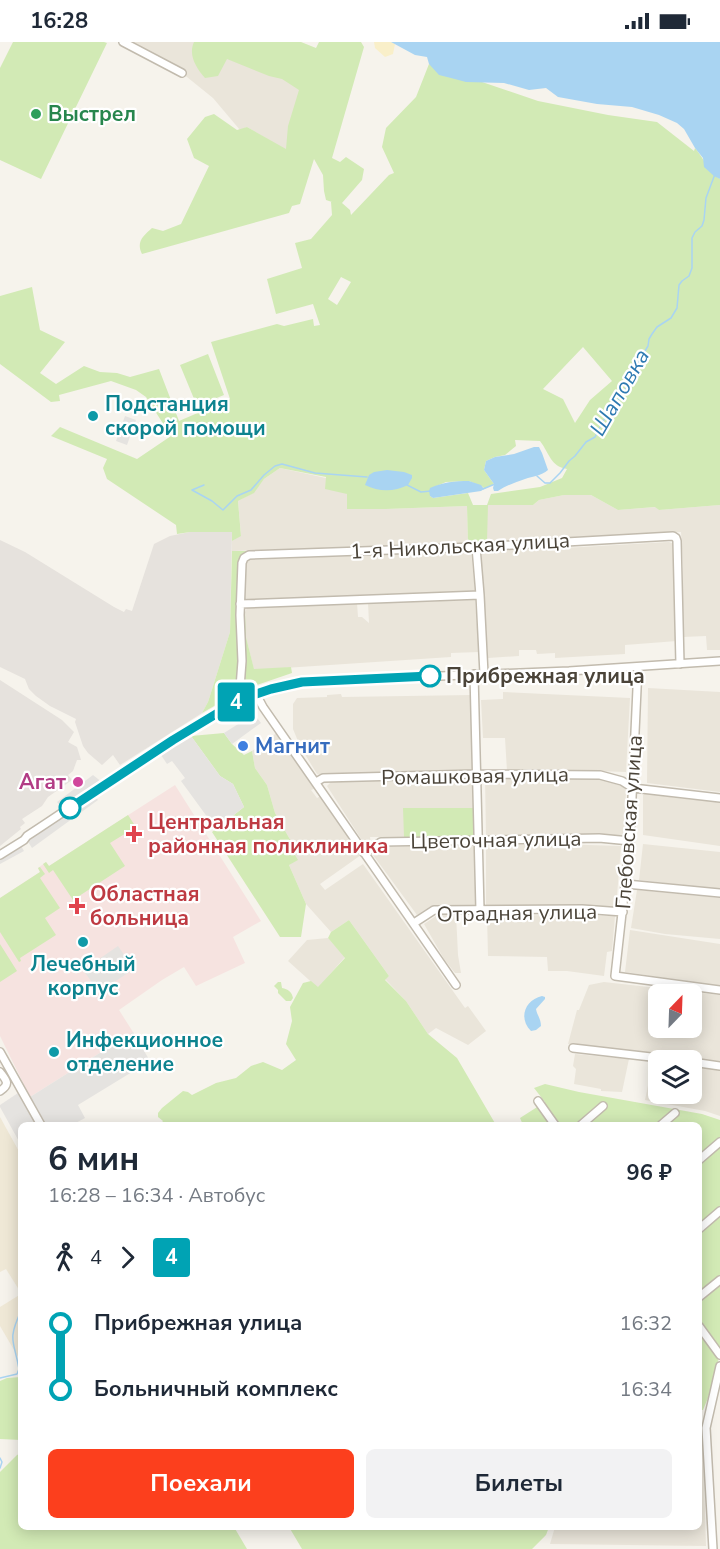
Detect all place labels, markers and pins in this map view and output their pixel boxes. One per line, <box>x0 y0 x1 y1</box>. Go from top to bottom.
place label: Выстрел <box>48 100 136 128</box>
marker: Выстрел <box>29 107 43 121</box>
place label: Подстанция скорой помощи <box>105 390 266 442</box>
marker: Подстанция скорой помощи <box>86 409 100 423</box>
place label: Прибрежная улица <box>446 662 645 690</box>
marker: Прибрежная улица <box>419 665 441 687</box>
place label: Магнит <box>255 732 330 760</box>
marker: Магнит <box>236 739 250 753</box>
place label: Агат <box>19 768 66 796</box>
marker: Агат <box>71 775 85 789</box>
unlabelled marker <box>59 797 81 819</box>
place label: Центральная районная поликлиника <box>148 808 389 860</box>
marker: Центральная районная поликлиника <box>125 825 143 843</box>
place label: Областная больница <box>90 880 199 932</box>
marker: Областная больница <box>68 897 86 915</box>
marker: Лечебный корпус <box>76 935 90 949</box>
place label: Лечебный корпус <box>30 950 136 1002</box>
place label: Инфекционное отделение <box>66 1026 223 1078</box>
marker: Инфекционное отделение <box>47 1045 61 1059</box>

